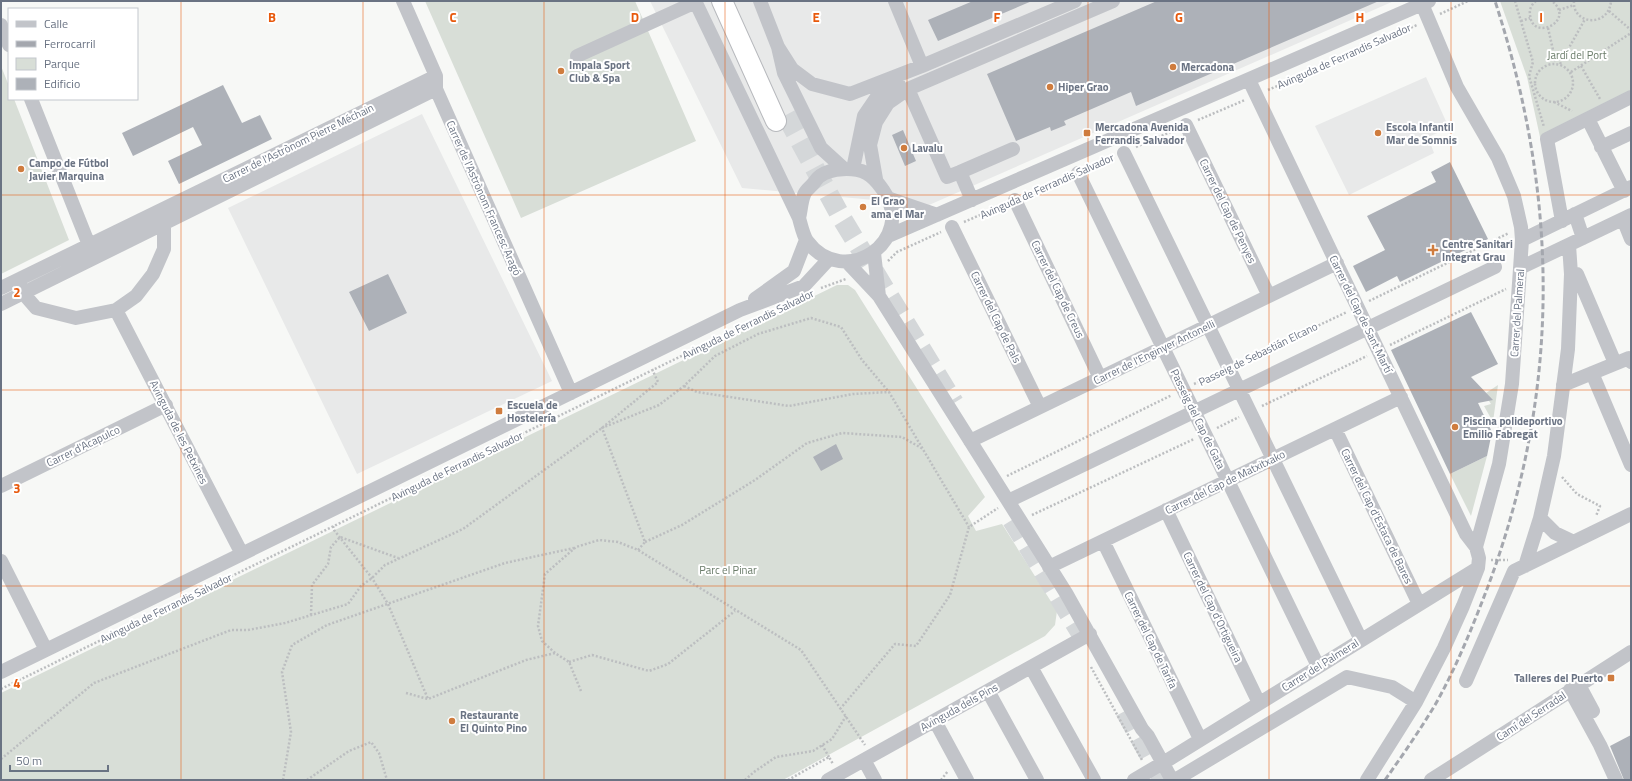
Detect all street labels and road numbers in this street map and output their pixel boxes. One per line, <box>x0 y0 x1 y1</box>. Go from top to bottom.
street label: Avinguda de Ferrandis Salvador <box>1274 19 1414 93</box>
street label: Carrer de l'Astrònom Pierre Méchain <box>220 99 376 187</box>
street label: Carrer de l'Astrònom Francesc Aragó <box>443 118 526 278</box>
street label: Avinguda de Ferrandis Salvador <box>977 149 1117 223</box>
street label: Carrer del Cap de Penyes <box>1196 156 1260 266</box>
street label: Carrer del Cap de Creus <box>1027 238 1089 340</box>
street label: Carrer del Cap de Sant Martí <box>1326 252 1397 377</box>
street label: Carrer del Cap de Pals <box>967 268 1025 366</box>
street label: Carrer del Palmeral <box>1506 268 1528 358</box>
street label: Avinguda de Ferrandis Salvador <box>679 285 817 363</box>
street label: Carrer de l'Enginyer Antonelli <box>1091 316 1217 388</box>
street label: Passeig de Sebastián Elcano <box>1196 318 1320 390</box>
street label: Passeig del Cap de Gata <box>1167 366 1229 472</box>
street label: Avinguda de les Petxines <box>146 377 212 487</box>
street label: Carrer d'Acapulco <box>44 421 123 471</box>
street label: Avinguda de Ferrandis Salvador <box>388 427 526 505</box>
street label: Carrer del Cap de Matxitxako <box>1162 446 1288 518</box>
street label: Carrer del Cap d'Estaca de Bares <box>1337 446 1417 586</box>
street label: Carrer del Cap d'Ortigueira <box>1179 549 1247 665</box>
street label: Avinguda de Ferrandis Salvador <box>97 569 235 647</box>
street label: Carrer del Cap de Tarifa <box>1121 589 1182 692</box>
street label: Carrer del Palmeral <box>1278 635 1362 695</box>
street label: Avinguda dels Pins <box>917 679 1001 735</box>
street label: Camí del Serradal <box>1493 687 1569 745</box>

